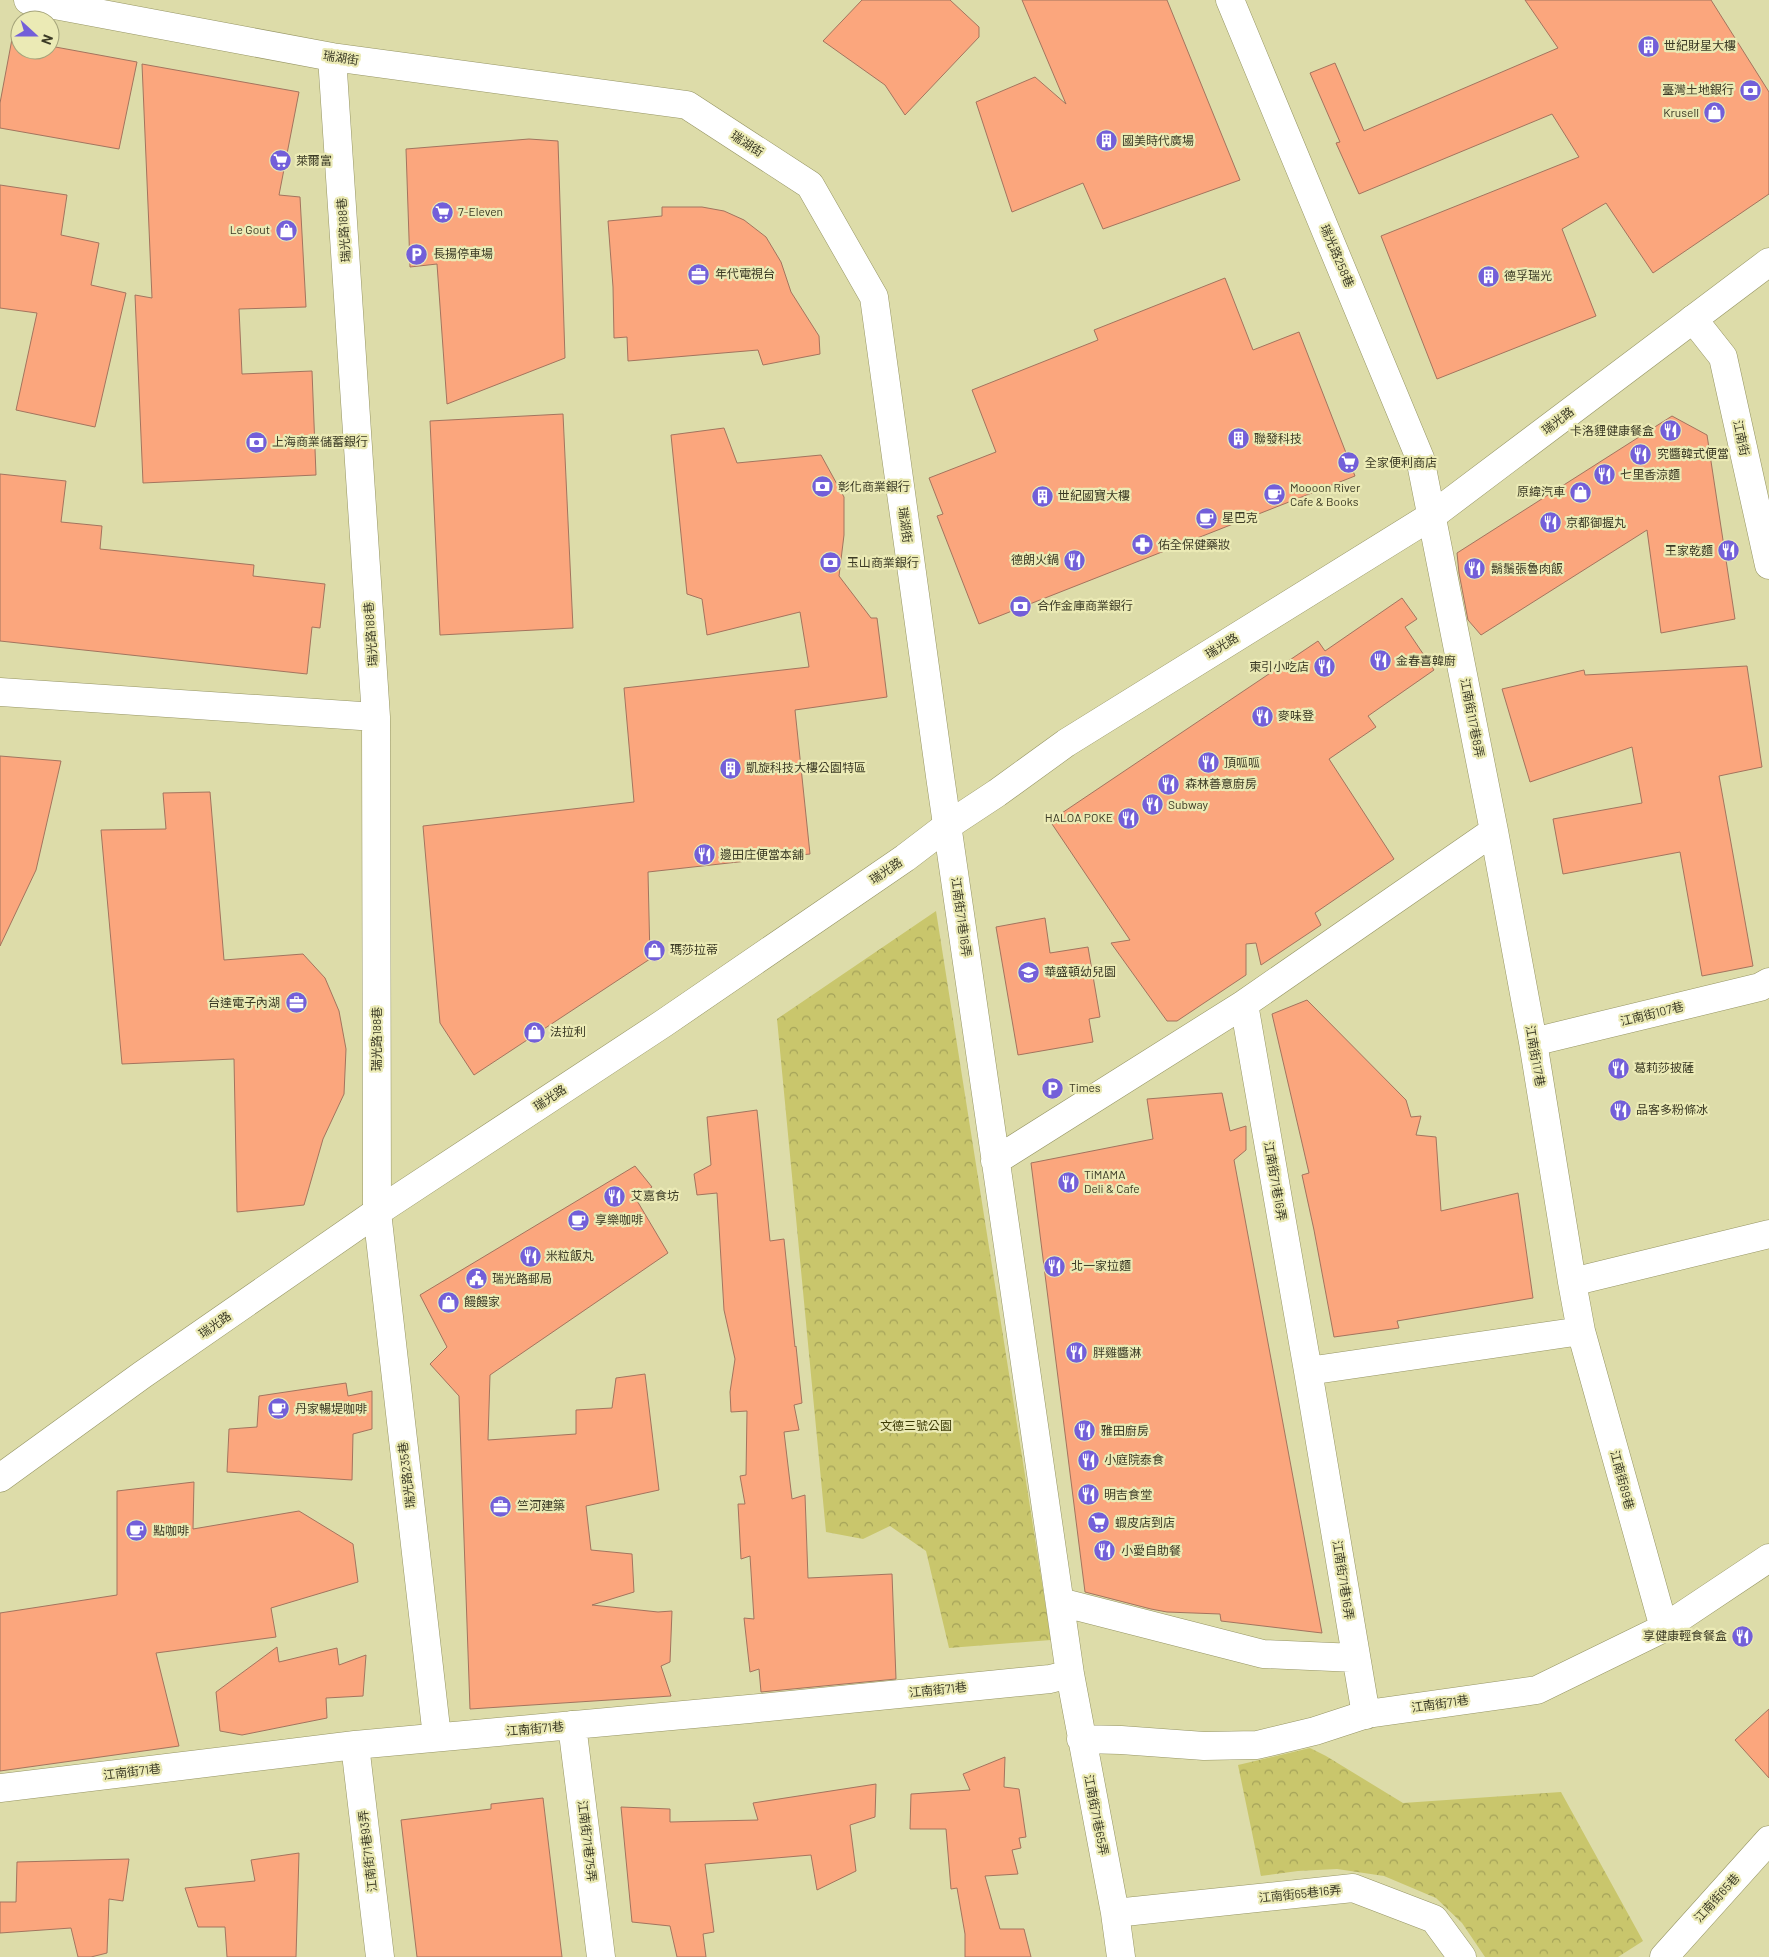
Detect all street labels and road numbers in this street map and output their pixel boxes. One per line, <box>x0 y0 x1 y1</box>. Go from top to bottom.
street label: 瑞湖街 <box>322 47 360 67</box>
street label: 瑞湖街 <box>729 127 766 159</box>
street label: 瑞光路188巷 <box>334 197 352 263</box>
street label: 瑞光路258巷 <box>1318 222 1357 289</box>
street label: 瑞光路 <box>1539 404 1576 437</box>
street label: 江南街 <box>1731 419 1753 457</box>
street label: 瑞湖街 <box>897 506 915 544</box>
street label: 瑞光路188巷 <box>361 601 379 667</box>
street label: 瑞光路 <box>1202 630 1240 661</box>
street label: 江南街117巷8弄 <box>1458 677 1488 759</box>
street label: 瑞光路 <box>867 854 904 886</box>
street label: 江南街71巷16弄 <box>949 876 975 958</box>
street label: 江南街107巷 <box>1619 998 1685 1028</box>
street label: 瑞光路188巷 <box>369 1007 383 1071</box>
street label: 江南街117巷 <box>1524 1024 1548 1088</box>
street label: 瑞光路 <box>531 1081 568 1113</box>
street label: 江南街71巷16弄 <box>1262 1140 1290 1222</box>
street label: 瑞光路 <box>196 1308 233 1340</box>
street label: 瑞光路235巷 <box>395 1441 417 1509</box>
street label: 江南街89巷 <box>1608 1449 1638 1511</box>
street label: 江南街71巷16弄 <box>1331 1539 1357 1621</box>
street label: 江南街71巷 <box>908 1679 967 1699</box>
street label: 江南街71巷 <box>1410 1692 1470 1714</box>
street label: 江南街71巷 <box>505 1719 564 1738</box>
street label: 江南街71巷 <box>102 1761 161 1781</box>
street label: 江南街71巷65弄 <box>1082 1773 1112 1857</box>
street label: 江南街71巷75弄 <box>576 1799 600 1882</box>
street label: 江南街71巷93弄 <box>355 1809 379 1893</box>
street label: 江南街65巷 <box>1691 1870 1742 1924</box>
street label: 江南街65巷16弄 <box>1258 1882 1342 1904</box>

